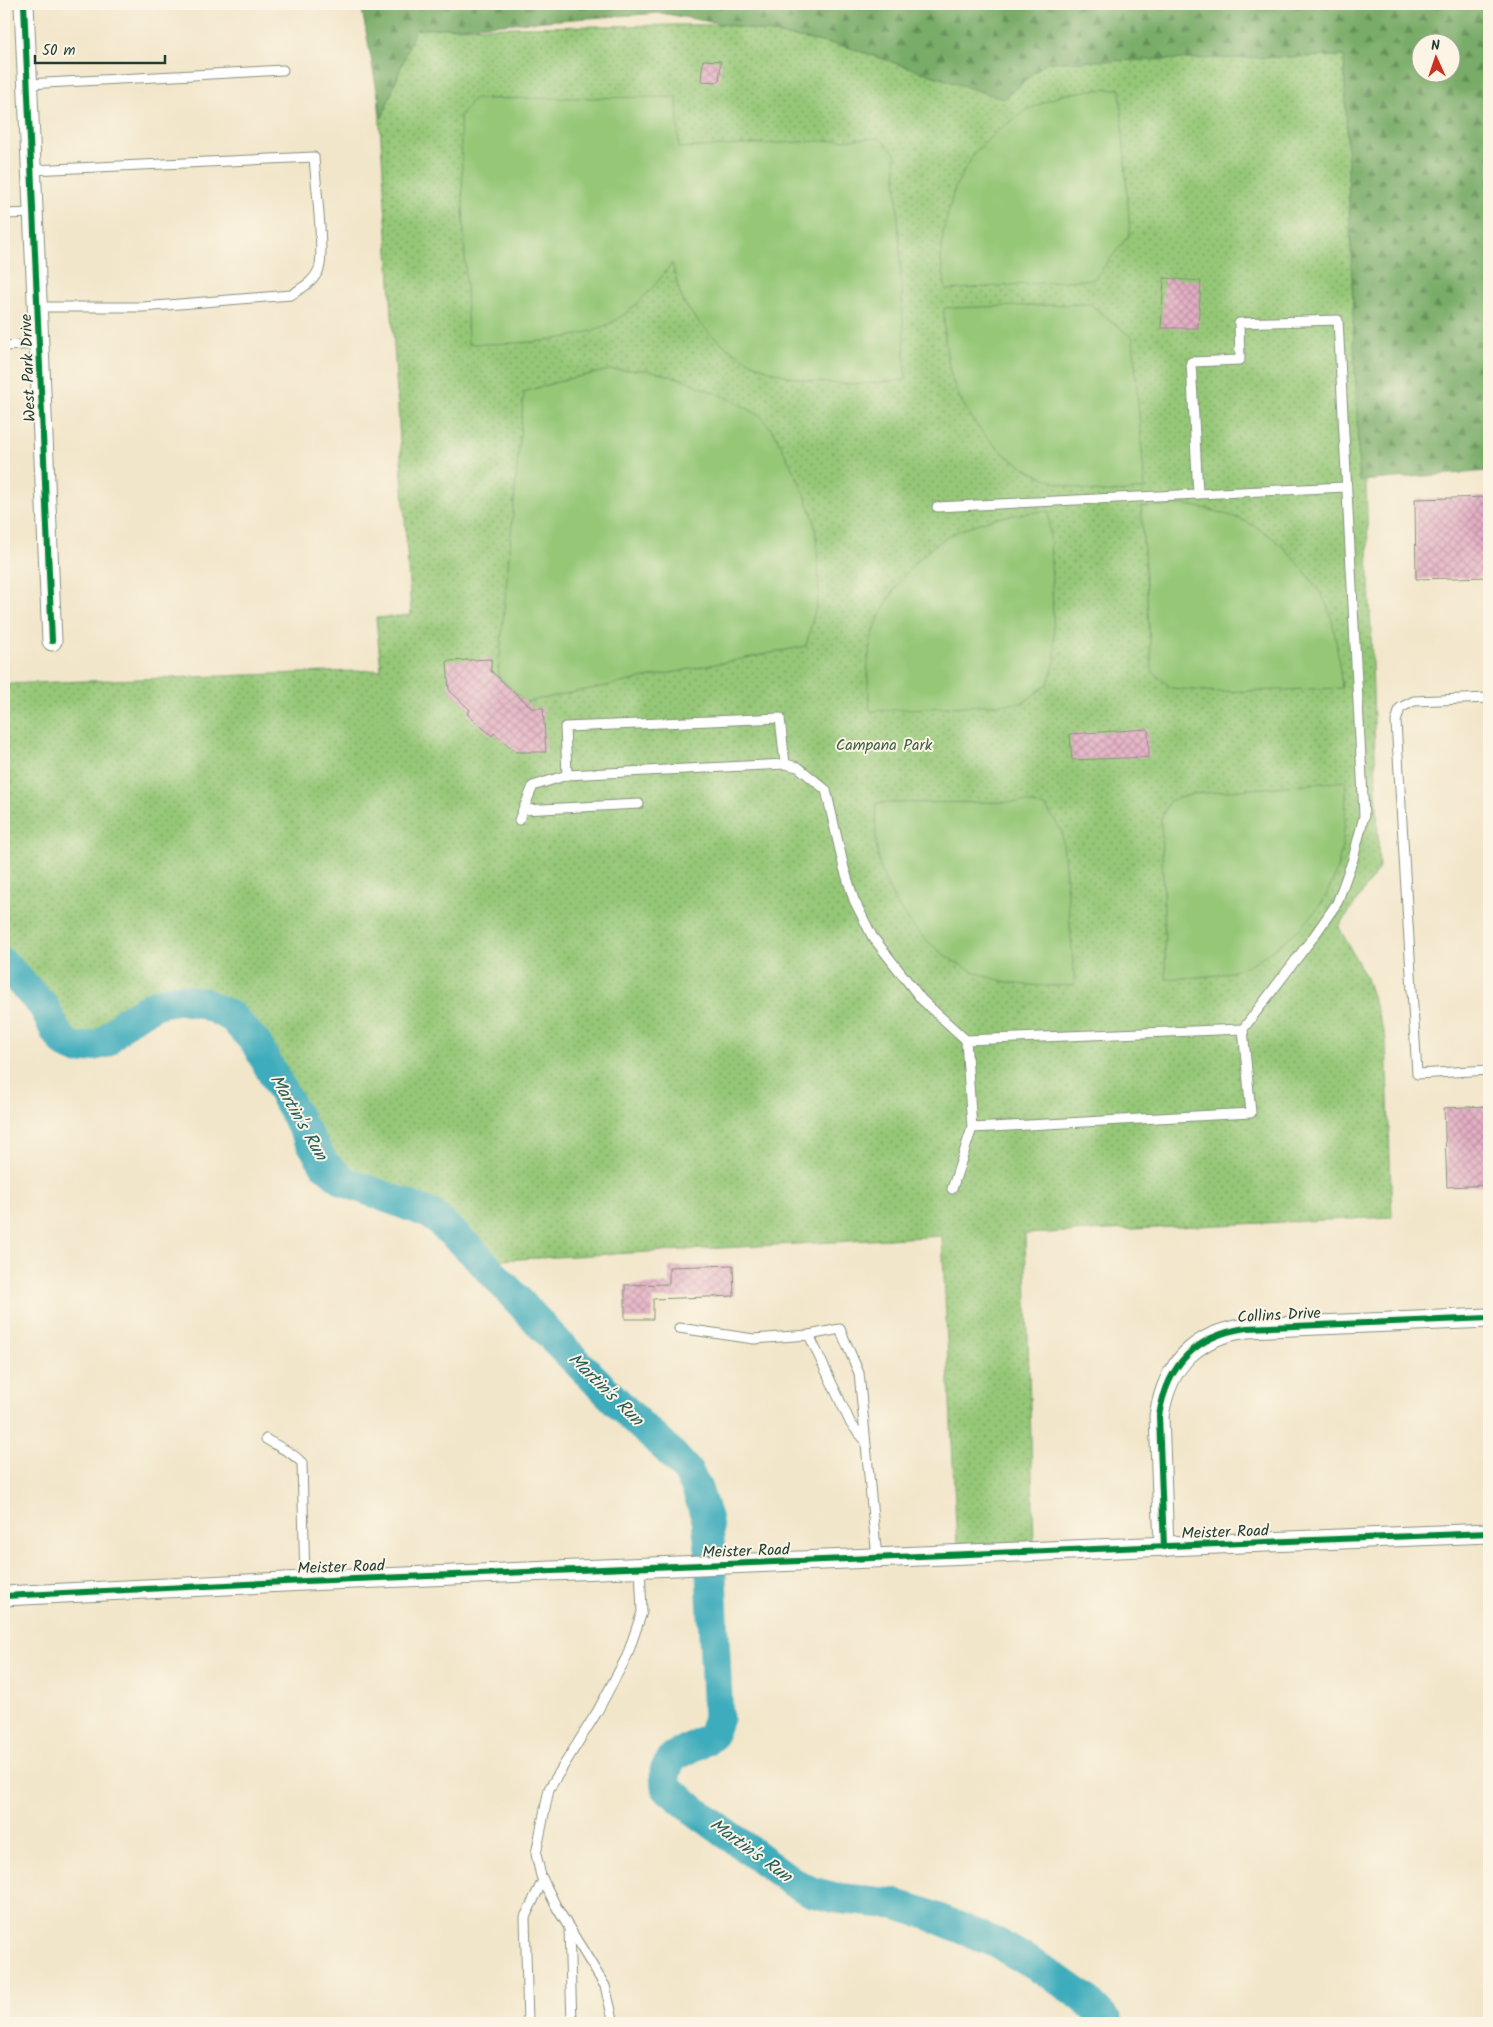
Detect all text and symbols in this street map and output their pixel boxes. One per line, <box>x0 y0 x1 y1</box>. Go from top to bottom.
scale bar <box>35 32 165 64</box>
north arrow <box>1410 32 1460 82</box>
text: N <box>1430 35 1441 57</box>
text: 50 m <box>42 39 76 63</box>
street label: West Park Drive <box>14 314 43 422</box>
park label: Campana Park <box>836 733 933 758</box>
water label: Martin's Run <box>261 1069 335 1168</box>
street label: Collins Drive <box>1237 1301 1321 1330</box>
water label: Martin's Run <box>560 1346 650 1435</box>
street label: Meister Road <box>1181 1518 1270 1547</box>
street label: Meister Road <box>702 1537 791 1566</box>
street label: Meister Road <box>297 1553 386 1582</box>
water label: Martin's Run <box>703 1811 798 1892</box>

